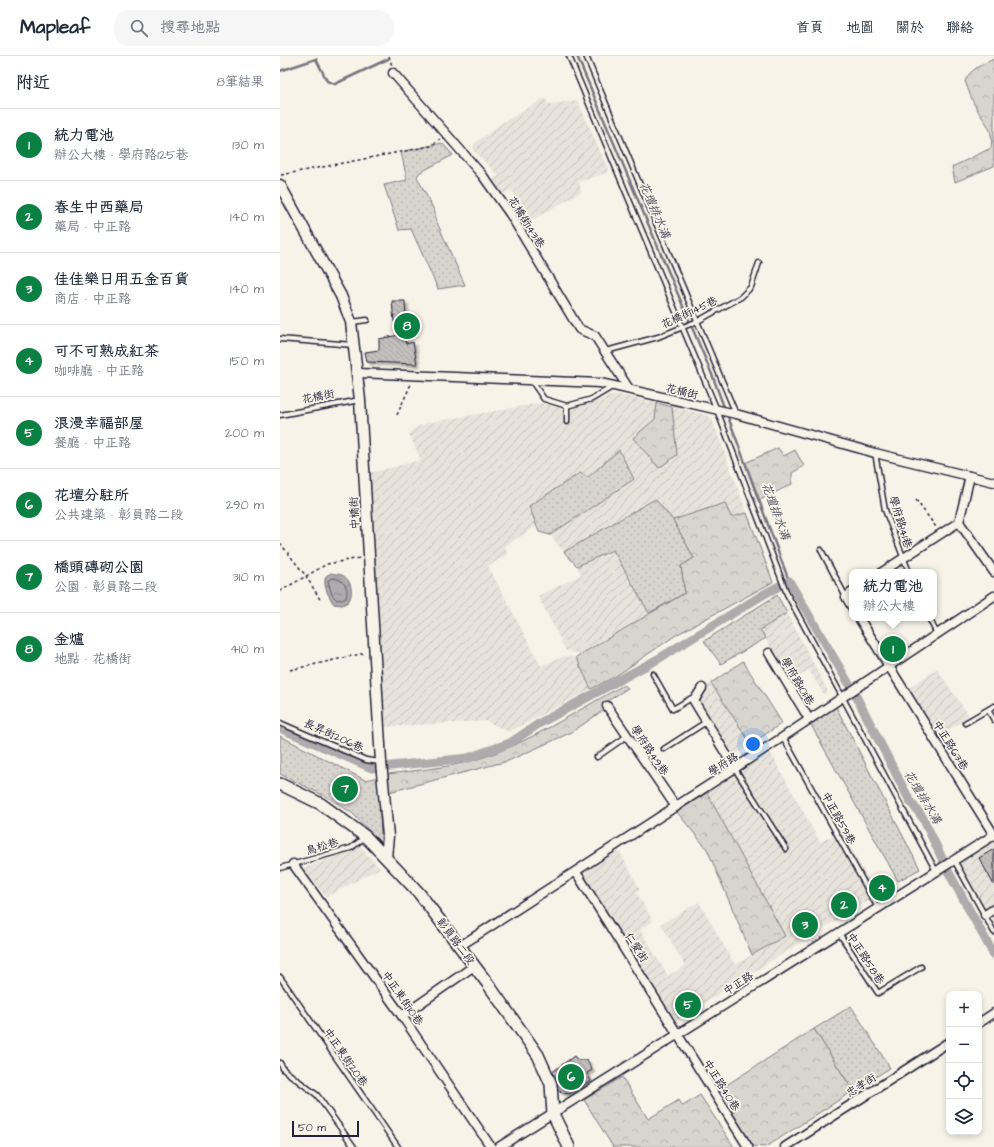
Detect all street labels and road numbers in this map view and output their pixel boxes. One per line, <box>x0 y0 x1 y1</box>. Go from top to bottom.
street label: 花橋街143巷 <box>505 193 548 251</box>
street label: 花橋街145巷 <box>659 293 720 332</box>
street label: 花橋街 <box>664 380 701 403</box>
street label: 花橋街 <box>300 386 337 407</box>
street label: 學府路141巷 <box>885 494 916 550</box>
street label: 中橋街 <box>346 495 363 530</box>
street label: 學府路101巷 <box>777 654 818 708</box>
street label: 長昇街206巷 <box>301 716 366 755</box>
street label: 中正路63巷 <box>929 717 972 773</box>
street label: 學府路49巷 <box>627 722 672 778</box>
street label: 學府路 <box>705 749 741 780</box>
street label: 中正路59巷 <box>818 789 859 847</box>
street label: 鳥松巷 <box>304 835 340 858</box>
street label: 彰員路二段 <box>433 915 478 968</box>
street label: 仁愛街 <box>621 929 652 966</box>
street label: 中正路58巷 <box>843 929 888 987</box>
street label: 中正東街10巷 <box>378 968 427 1029</box>
street label: 中正路 <box>720 968 756 999</box>
street label: 中正東街20巷 <box>320 1025 371 1090</box>
street label: 中正路40巷 <box>700 1057 743 1114</box>
street label: 忠孝街 <box>843 1070 880 1101</box>

